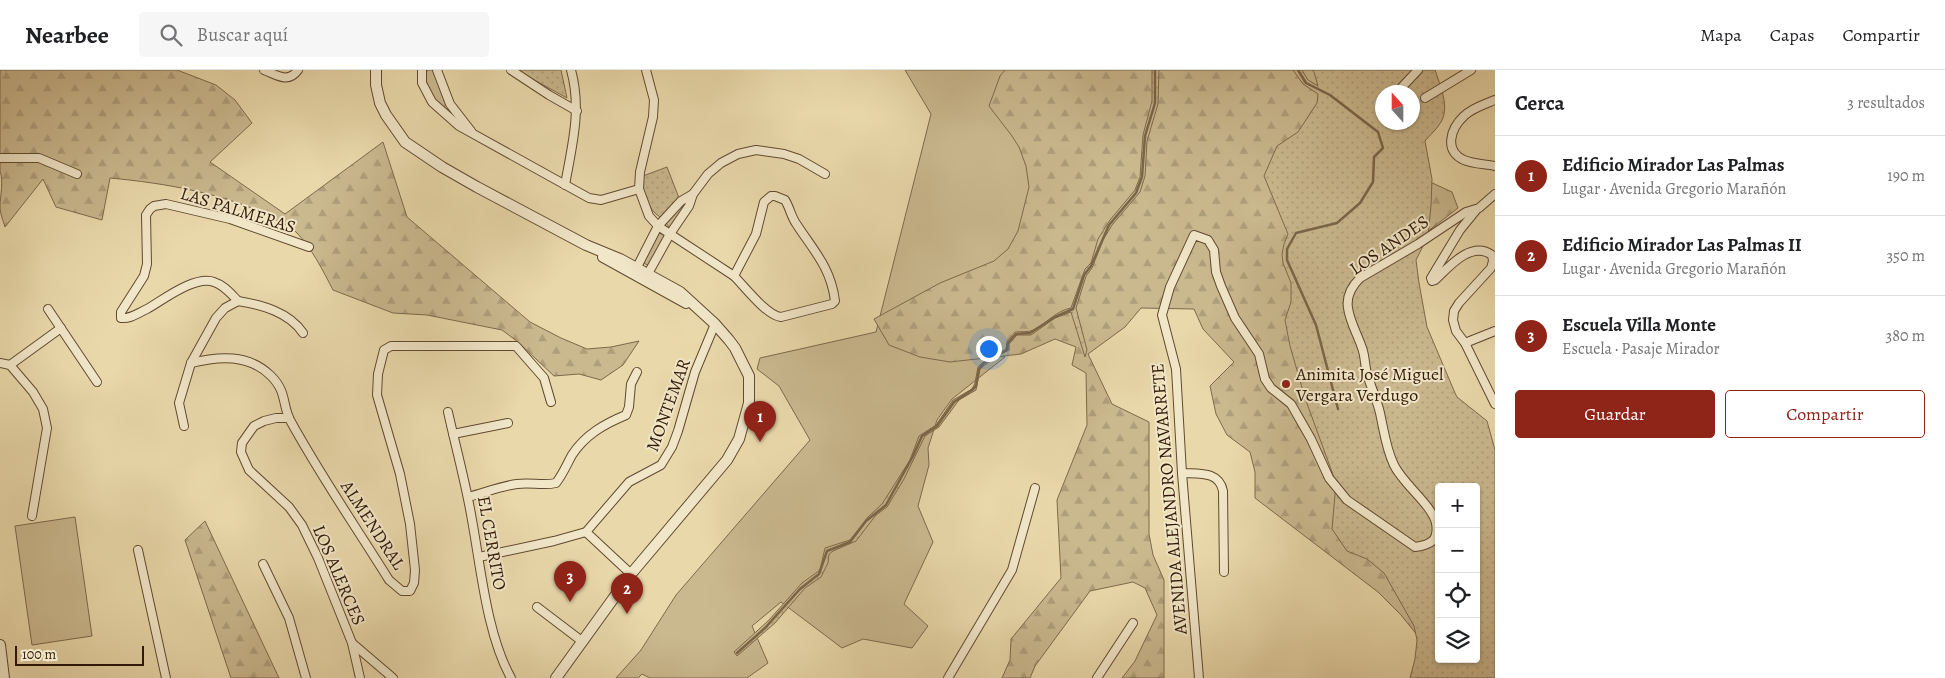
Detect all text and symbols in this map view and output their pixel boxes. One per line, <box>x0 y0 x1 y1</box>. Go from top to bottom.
search box <box>139 12 489 57</box>
text: Nearbee <box>25 19 109 51</box>
icon: search <box>157 21 185 49</box>
text: Buscar aquí <box>197 22 288 48</box>
text: Mapa <box>1700 23 1742 47</box>
text: Capas <box>1770 23 1814 47</box>
text: Compartir <box>1842 23 1920 47</box>
north arrow <box>1375 85 1420 130</box>
text: Cerca <box>1515 89 1565 117</box>
text: 3 resultados <box>1847 92 1925 114</box>
text: Edificio Mirador Las Palmas <box>1562 152 1785 178</box>
text: 1 <box>1528 165 1534 187</box>
text: 190 m <box>1887 165 1925 187</box>
text: Lugar · Avenida Gregorio Marañón <box>1562 178 1786 200</box>
street label: LAS PALMERAS <box>177 181 299 239</box>
street label: LOS ANDES <box>1345 210 1433 280</box>
text: Edificio Mirador Las Palmas II <box>1562 232 1802 258</box>
text: 2 <box>1527 245 1535 267</box>
text: 350 m <box>1886 245 1925 267</box>
text: Lugar · Avenida Gregorio Marañón <box>1562 258 1786 280</box>
text: Escuela Villa Monte <box>1562 312 1716 338</box>
text: 3 <box>1528 325 1534 347</box>
text: 380 m <box>1886 325 1925 347</box>
your location <box>976 336 1002 362</box>
text: Escuela · Pasaje Mirador <box>1562 338 1720 360</box>
street label: MONTEMAR <box>640 355 696 455</box>
street label: AVENIDA ALEJANDRO NAVARRETE <box>1145 362 1193 637</box>
place label: Animita José Miguel Vergara Verdugo <box>1295 362 1444 407</box>
marker: Animita José Miguel Vergara Verdugo <box>1280 378 1292 390</box>
button: Guardar <box>1515 390 1715 438</box>
button: Compartir <box>1725 390 1925 438</box>
pin: 1 <box>744 401 776 442</box>
street label: ALMENDRAL <box>335 475 411 575</box>
map controls <box>1435 483 1480 663</box>
button: + <box>1435 483 1480 528</box>
street label: EL CERRITO <box>472 494 512 592</box>
street label: LOS ALERCES <box>307 521 371 629</box>
button: − <box>1435 528 1480 573</box>
pin: 3 <box>554 561 586 602</box>
pin: 2 <box>611 573 643 614</box>
button: locate <box>1435 573 1480 618</box>
button: layers <box>1435 618 1480 663</box>
scale bar <box>15 643 144 666</box>
text: 100 m <box>22 645 56 664</box>

